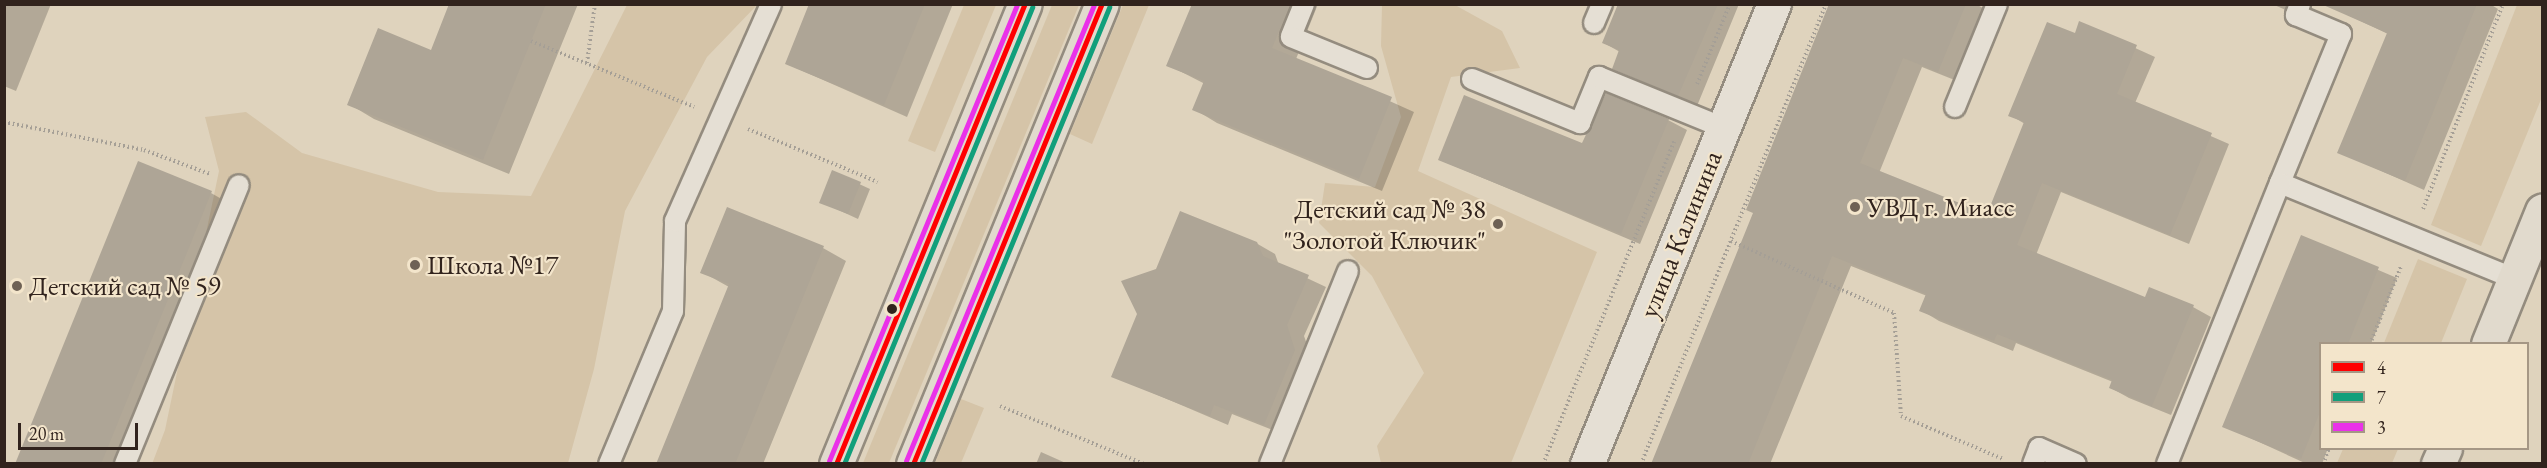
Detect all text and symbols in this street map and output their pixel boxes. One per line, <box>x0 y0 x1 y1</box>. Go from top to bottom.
street label: улица Калинина <box>1632 146 1728 322</box>
place label: УВД г. Миасс <box>1867 191 2015 223</box>
place label: Детский сад № 38 "Золотой Ключик" <box>1283 192 1486 255</box>
marker: УВД г. Миасс <box>1848 200 1862 214</box>
marker: Детский сад № 38 "Золотой Ключик" <box>1491 217 1505 231</box>
place label: Школа №17 <box>427 249 558 281</box>
marker: Школа №17 <box>408 258 422 272</box>
place label: Детский сад № 59 <box>29 270 221 302</box>
marker: Детский сад № 59 <box>10 279 24 293</box>
unlabelled marker <box>886 303 898 315</box>
legend <box>2319 342 2529 450</box>
text: 4 <box>2377 356 2386 379</box>
text: 7 <box>2377 386 2386 409</box>
scale bar <box>21 411 141 449</box>
text: 3 <box>2377 416 2386 439</box>
text: 20 m <box>29 422 64 445</box>

